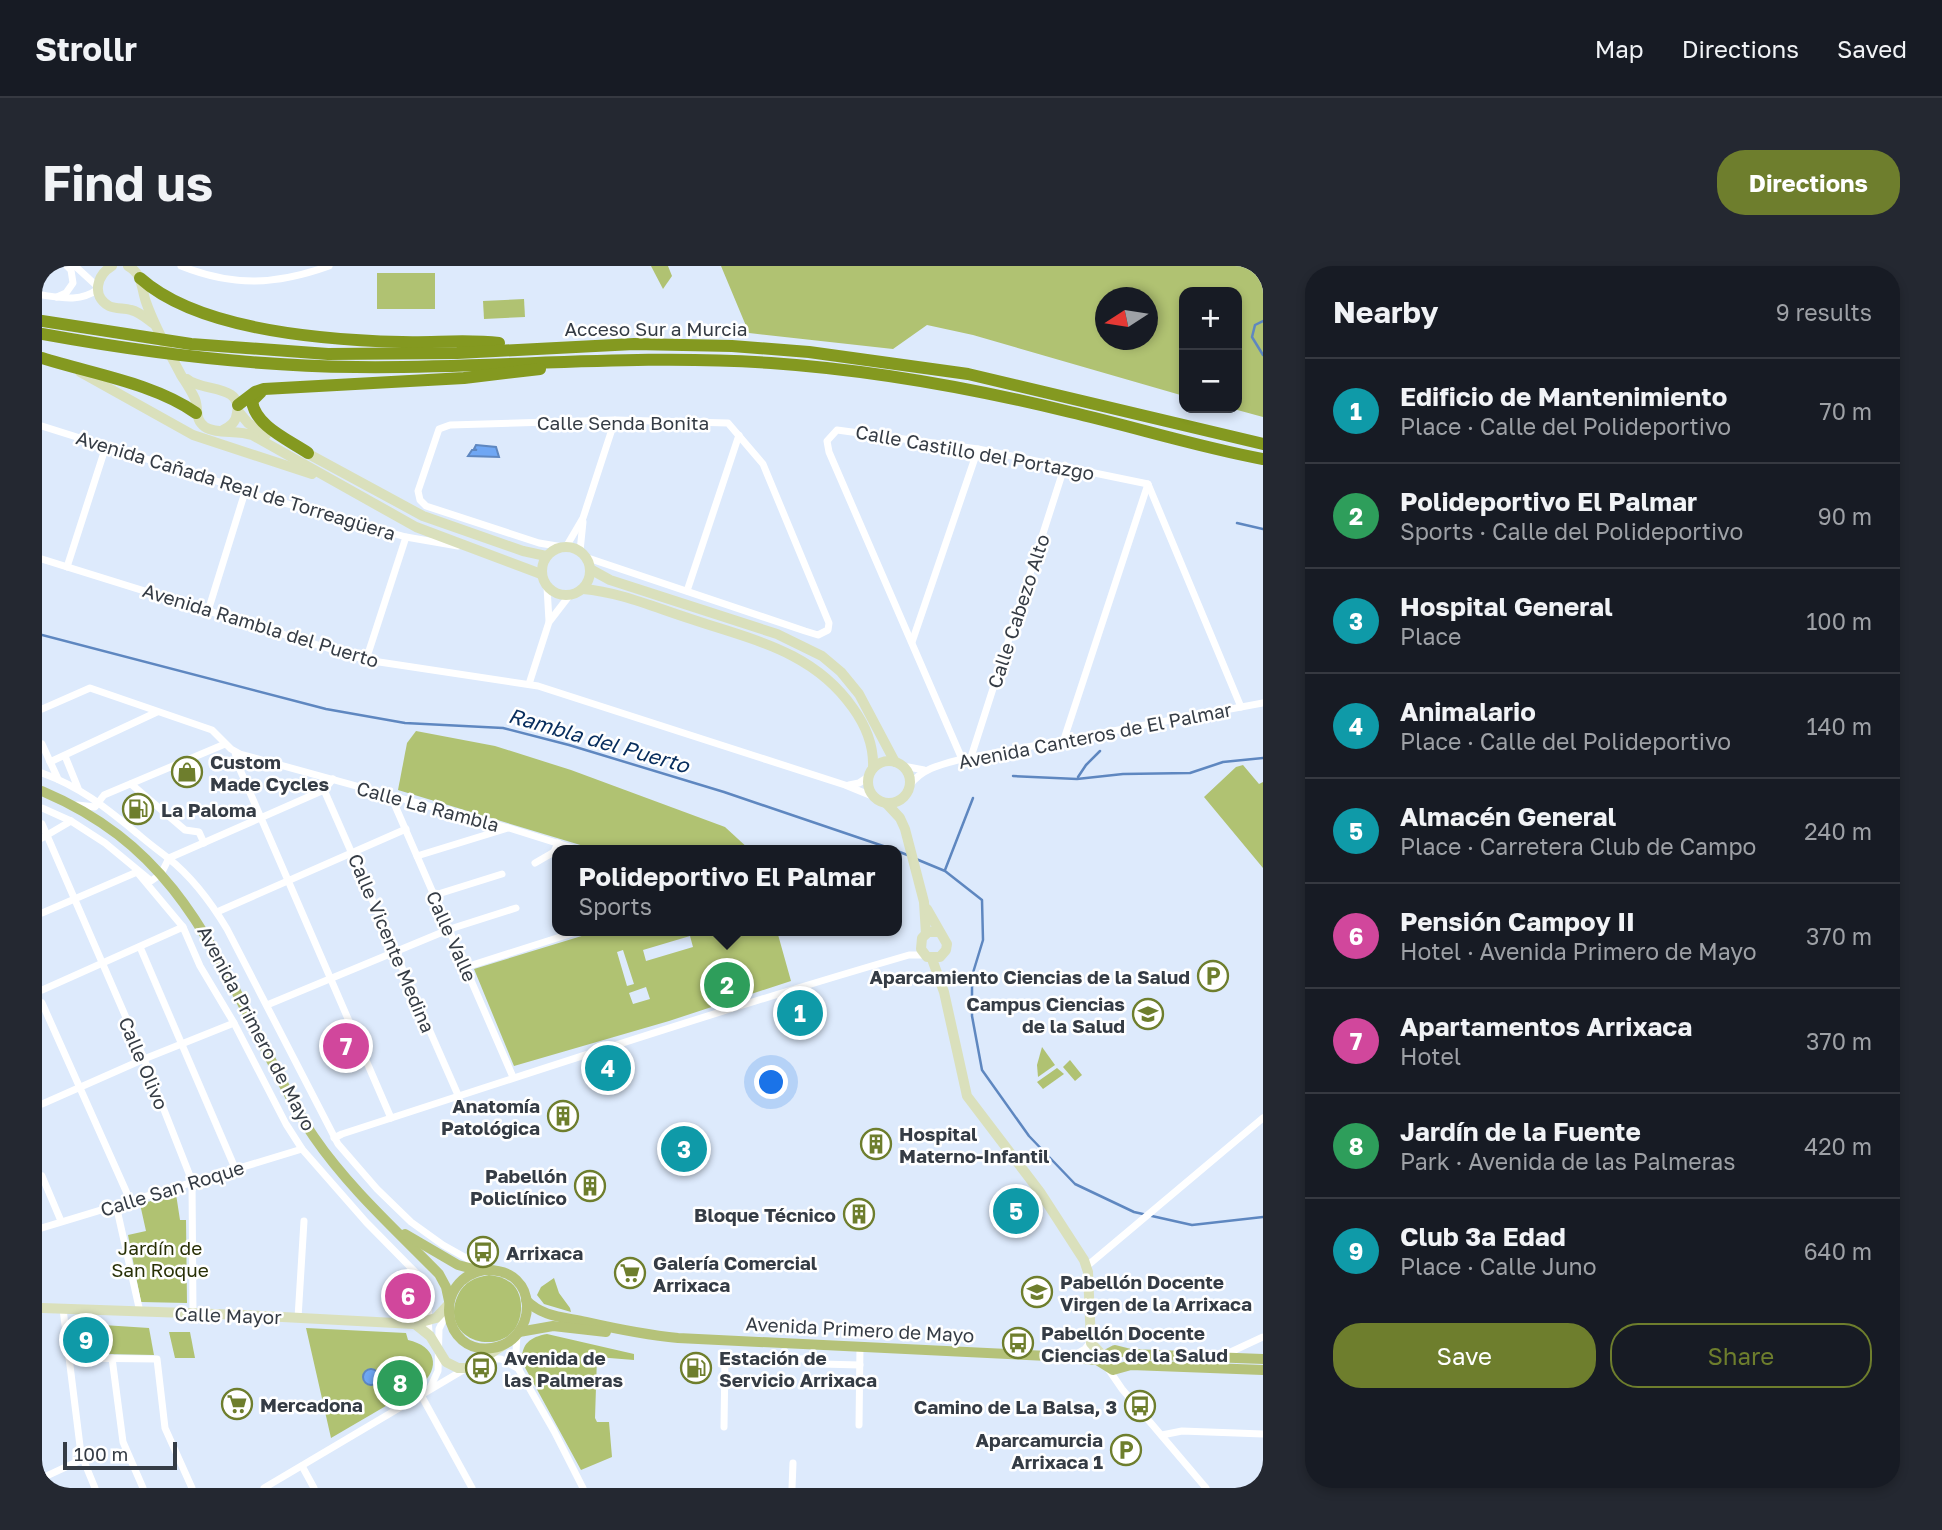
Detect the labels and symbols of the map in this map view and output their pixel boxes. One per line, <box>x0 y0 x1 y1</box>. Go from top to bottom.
north arrow <box>1095 287 1158 350</box>
street label: Acceso Sur a Murcia <box>564 317 748 340</box>
street label: Calle Senda Bonita <box>537 411 709 434</box>
street label: Calle Castillo del Portazgo <box>854 420 1096 484</box>
street label: Avenida Cañada Real de Torreagüera <box>73 425 399 545</box>
street label: Calle Cabezo Alto <box>982 531 1054 691</box>
street label: Avenida Rambla del Puerto <box>140 578 382 672</box>
street label: Avenida Canteros de El Palmar <box>956 697 1234 773</box>
water label: Rambla del Puerto <box>506 702 694 779</box>
place label: Custom Made Cycles <box>210 750 329 795</box>
shop icon: Custom Made Cycles <box>170 755 204 789</box>
street label: Calle La Rambla <box>354 776 502 836</box>
fuel station icon: La Paloma <box>121 792 155 826</box>
place label: La Paloma <box>161 798 257 821</box>
street label: Calle Vicente Medina <box>344 850 440 1036</box>
street label: Calle Valle <box>422 887 482 985</box>
street label: Avenida Primero de Mayo <box>193 922 321 1134</box>
pin: 2 <box>704 959 750 1011</box>
parking icon: Aparcamiento Ciencias de la Salud <box>1196 959 1230 993</box>
place label: Aparcamiento Ciencias de la Salud <box>870 965 1190 988</box>
pin: 1 <box>777 987 823 1039</box>
place label: Campus Ciencias de la Salud <box>966 992 1125 1037</box>
school or university icon: Campus Ciencias de la Salud <box>1131 997 1165 1031</box>
street label: Calle Olivo <box>114 1013 174 1113</box>
pin: 7 <box>323 1020 369 1072</box>
pin: 4 <box>585 1042 631 1094</box>
your location <box>754 1065 788 1099</box>
place label: Anatomía Patológica <box>441 1094 540 1139</box>
building icon: Anatomía Patológica <box>546 1099 580 1133</box>
place label: Hospital Materno-Infantil <box>899 1122 1049 1167</box>
pin: 3 <box>661 1123 707 1175</box>
building icon: Hospital Materno-Infantil <box>859 1127 893 1161</box>
street label: Calle San Roque <box>97 1155 247 1221</box>
place label: Pabellón Policlínico <box>470 1164 567 1209</box>
building icon: Pabellón Policlínico <box>573 1169 607 1203</box>
pin: 5 <box>993 1185 1039 1237</box>
building icon: Bloque Técnico <box>842 1197 876 1231</box>
place label: Bloque Técnico <box>694 1203 836 1226</box>
bus stop icon: Arrixaca <box>466 1235 500 1269</box>
park label: Jardín de San Roque <box>111 1236 209 1281</box>
place label: Arrixaca <box>506 1241 583 1264</box>
place label: Galería Comercial Arrixaca <box>653 1251 817 1296</box>
supermarket icon: Galería Comercial Arrixaca <box>613 1256 647 1290</box>
pin: 6 <box>385 1270 431 1322</box>
place label: Pabellón Docente Virgen de la Arrixaca <box>1060 1270 1252 1315</box>
school or university icon: Pabellón Docente Virgen de la Arrixaca <box>1020 1275 1054 1309</box>
street label: Calle Mayor <box>174 1302 283 1328</box>
street label: Avenida Primero de Mayo <box>745 1312 975 1346</box>
pin: 9 <box>63 1314 109 1366</box>
place label: Pabellón Docente Ciencias de la Salud <box>1041 1321 1228 1366</box>
bus stop icon: Pabellón Docente Ciencias de la Salud <box>1001 1326 1035 1360</box>
place label: Avenida de las Palmeras <box>504 1346 624 1391</box>
place label: Estación de Servicio Arrixaca <box>719 1346 877 1391</box>
bus stop icon: Avenida de las Palmeras <box>464 1351 498 1385</box>
fuel station icon: Estación de Servicio Arrixaca <box>679 1351 713 1385</box>
pin: 8 <box>377 1357 423 1409</box>
supermarket icon: Mercadona <box>220 1387 254 1421</box>
bus stop icon: Camino de La Balsa, 3 <box>1123 1389 1157 1423</box>
place label: Mercadona <box>260 1393 363 1416</box>
place label: Camino de La Balsa, 3 <box>914 1395 1117 1418</box>
place label: Aparcamurcia Arrixaca 1 <box>976 1428 1103 1473</box>
parking icon: Aparcamurcia Arrixaca 1 <box>1109 1433 1143 1467</box>
scale bar <box>63 1439 177 1471</box>

